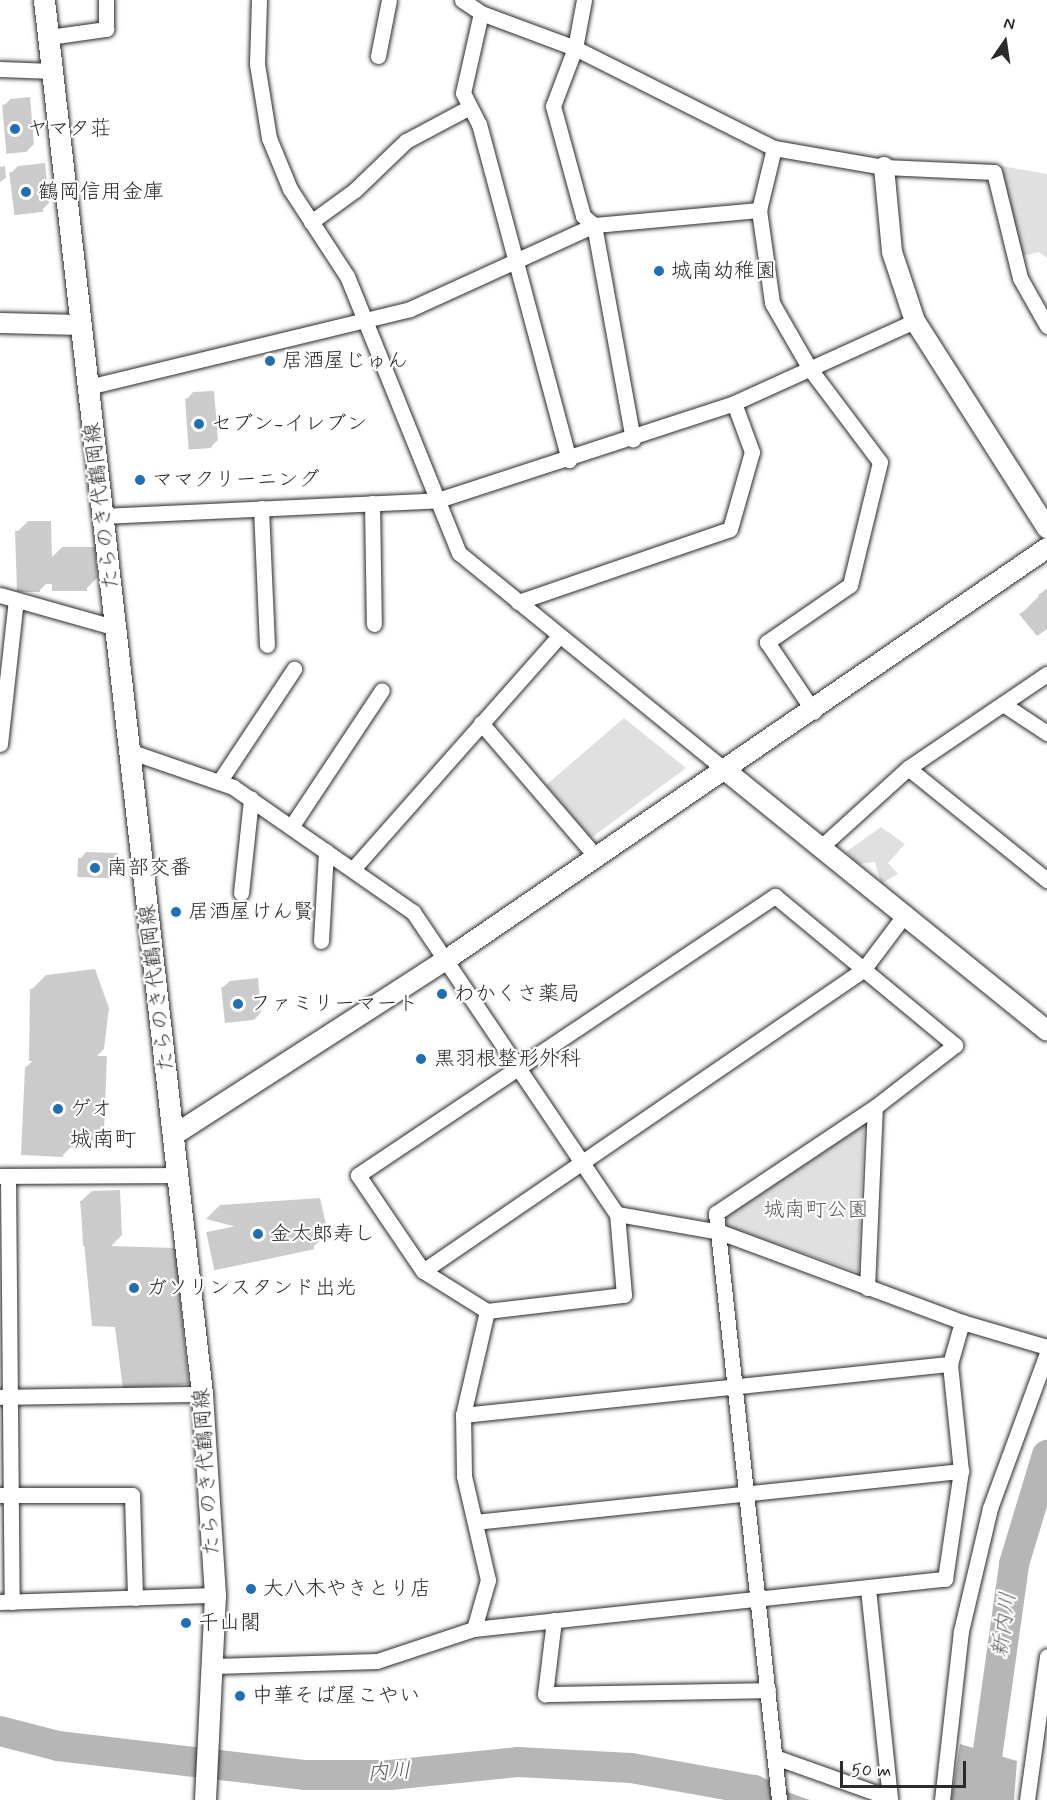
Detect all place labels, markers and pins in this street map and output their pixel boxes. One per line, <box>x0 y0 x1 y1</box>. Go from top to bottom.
place label: ヤマタ荘 <box>27 116 111 142</box>
marker: ヤマタ荘 <box>8 122 22 136</box>
place label: 鶴岡信用金庫 <box>38 179 164 205</box>
marker: 鶴岡信用金庫 <box>19 185 33 199</box>
place label: 城南幼稚園 <box>671 258 776 284</box>
marker: 城南幼稚園 <box>652 264 666 278</box>
place label: 居酒屋じゅん <box>282 348 408 374</box>
marker: 居酒屋じゅん <box>263 354 277 368</box>
place label: セブン-イレブン <box>211 411 367 437</box>
marker: セブン-イレブン <box>192 417 206 431</box>
place label: ママクリーニング <box>152 467 320 493</box>
marker: ママクリーニング <box>133 473 147 487</box>
place label: 南部交番 <box>107 855 191 881</box>
marker: 南部交番 <box>88 861 102 875</box>
place label: 居酒屋けん賢 <box>188 899 314 925</box>
marker: 居酒屋けん賢 <box>169 905 183 919</box>
place label: わかくさ薬局 <box>454 981 580 1007</box>
marker: わかくさ薬局 <box>435 987 449 1001</box>
place label: ファミリーマート <box>250 991 418 1017</box>
marker: ファミリーマート <box>231 997 245 1011</box>
place label: 黒羽根整形外科 <box>434 1046 581 1072</box>
marker: 黒羽根整形外科 <box>412 1050 430 1068</box>
place label: ゲオ <box>70 1096 112 1122</box>
marker: ゲオ <box>51 1102 65 1116</box>
place label: 金太郎寿し <box>270 1221 375 1247</box>
marker: 金太郎寿し <box>251 1227 265 1241</box>
place label: ガソリンスタンド出光 <box>146 1275 356 1301</box>
marker: ガソリンスタンド出光 <box>127 1281 141 1295</box>
place label: 大八木やきとり店 <box>263 1576 431 1602</box>
marker: 大八木やきとり店 <box>244 1582 258 1596</box>
place label: 千山閣 <box>198 1610 261 1636</box>
marker: 千山閣 <box>179 1616 193 1630</box>
place label: 中華そば屋こやい <box>252 1683 420 1709</box>
marker: 中華そば屋こやい <box>233 1689 247 1703</box>

